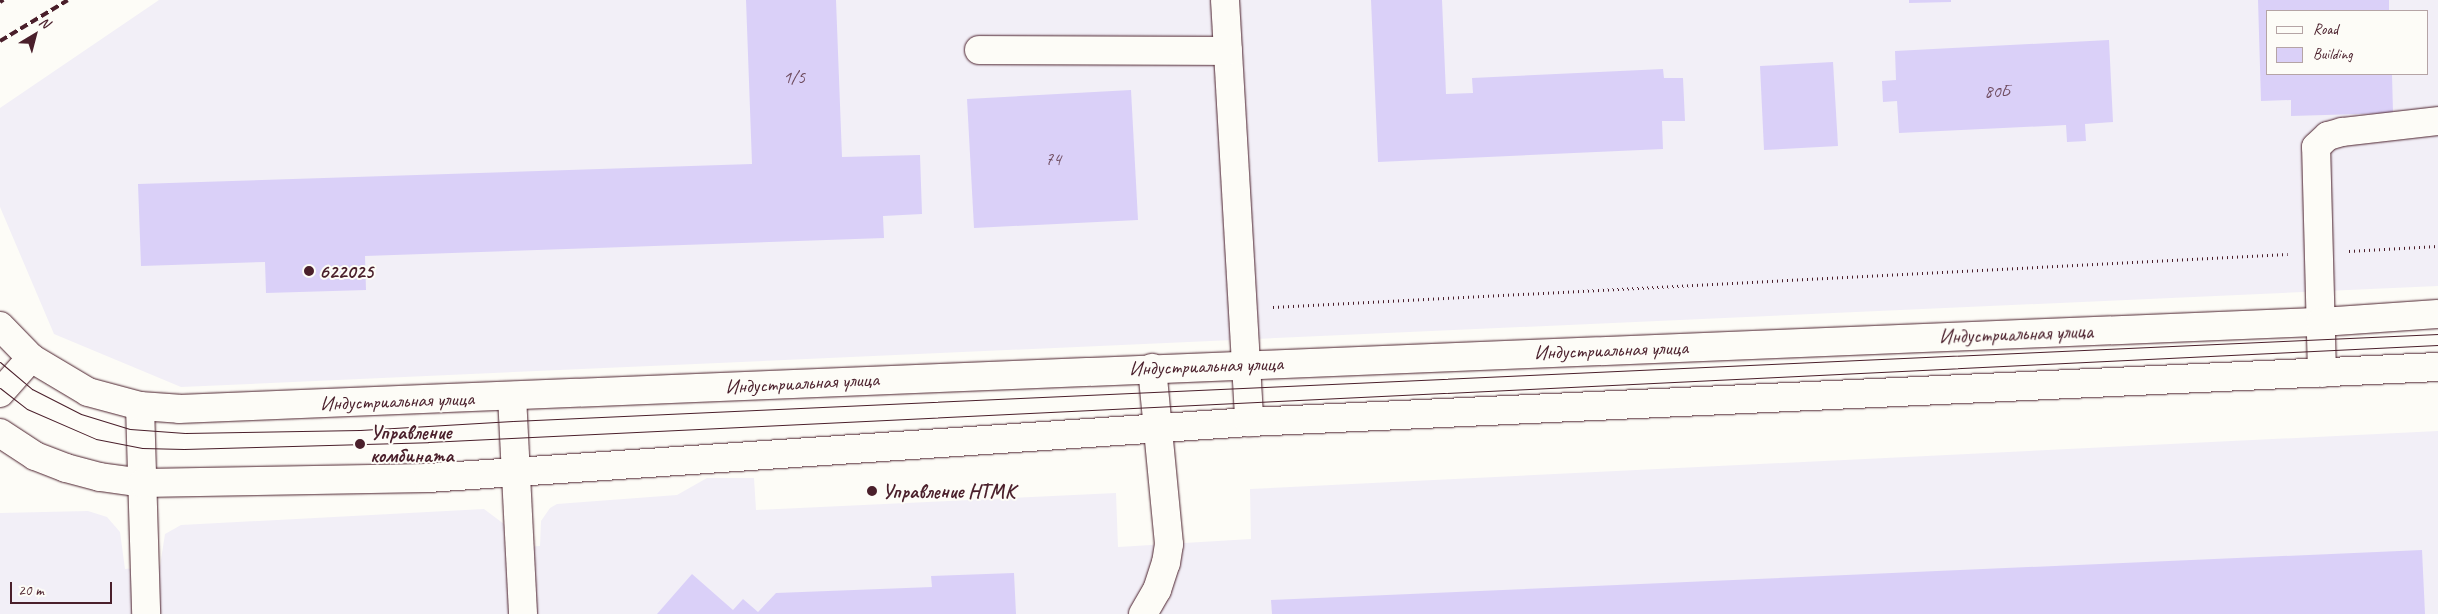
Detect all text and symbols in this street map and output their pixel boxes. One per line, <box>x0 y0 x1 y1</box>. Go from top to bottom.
north arrow <box>10 10 60 60</box>
legend <box>2266 10 2428 75</box>
text: N <box>36 13 53 32</box>
text: Road <box>2313 20 2338 39</box>
text: Building <box>2313 45 2352 64</box>
house number: 1/5 <box>783 66 805 88</box>
house number: 80Б <box>1984 80 2010 102</box>
house number: 74 <box>1045 148 1061 170</box>
place label: 622025 <box>319 259 373 283</box>
marker: 622025 <box>303 265 315 277</box>
street label: Индустриальная улица <box>1938 319 2094 349</box>
street label: Индустриальная улица <box>1533 335 1689 365</box>
street label: Индустриальная улица <box>1128 351 1284 381</box>
street label: Индустриальная улица <box>724 367 880 399</box>
street label: Индустриальная улица <box>319 386 475 416</box>
place label: Управление комбината <box>370 420 453 467</box>
marker: Управление комбината <box>354 438 366 450</box>
place label: Управление НТМК <box>882 479 1015 503</box>
marker: Управление НТМК <box>866 485 878 497</box>
scale bar <box>12 572 115 604</box>
text: 20 m <box>18 581 44 600</box>

